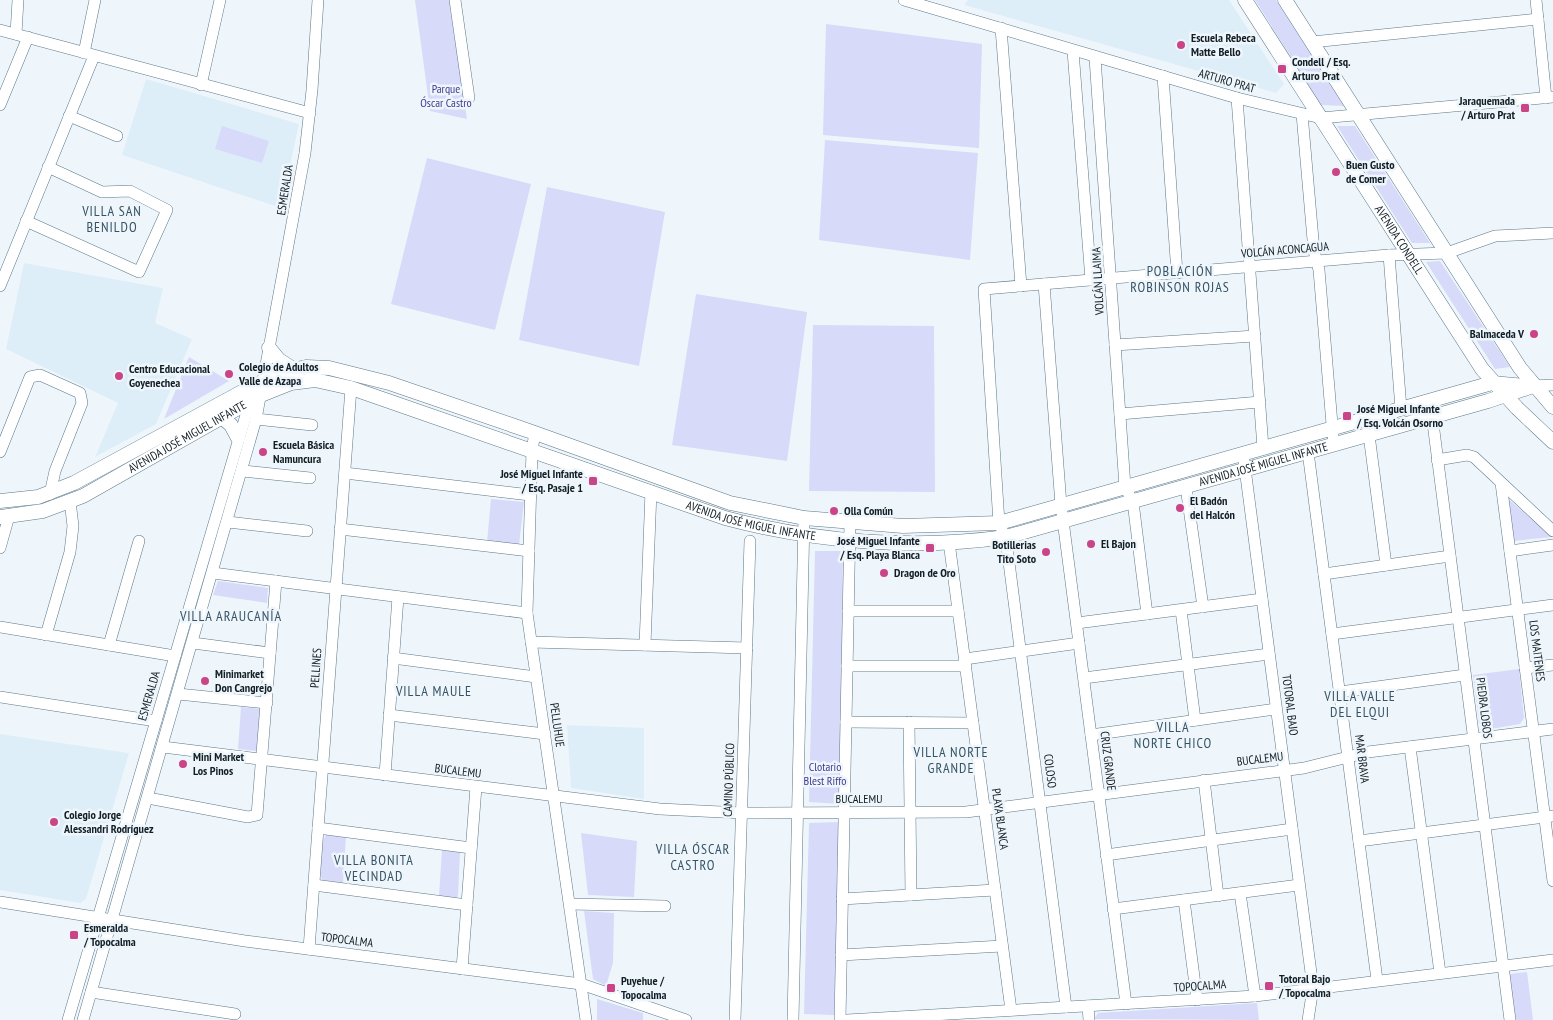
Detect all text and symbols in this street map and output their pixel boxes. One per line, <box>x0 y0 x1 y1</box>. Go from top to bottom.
place label: Escuela Rebeca Matte Bello <box>1191 30 1256 59</box>
marker: Escuela Rebeca Matte Bello <box>1175 39 1187 51</box>
place label: Condell / Esq. Arturo Prat <box>1291 54 1351 83</box>
marker: Condell / Esq. Arturo Prat <box>1276 63 1288 75</box>
street label: ARTURO PRAT <box>1197 65 1258 96</box>
park label: Parque Óscar Castro <box>420 81 472 110</box>
place label: Jaraquemada / Arturo Prat <box>1458 93 1516 122</box>
marker: Jaraquemada / Arturo Prat <box>1519 102 1531 114</box>
place label: Buen Gusto de Comer <box>1346 157 1395 186</box>
street label: ESMERALDA <box>273 163 296 216</box>
marker: Buen Gusto de Comer <box>1330 166 1342 178</box>
district label: VILLA SAN BENILDO <box>81 202 142 236</box>
street label: AVENIDA CONDELL <box>1372 202 1427 277</box>
street label: VOLCÁN ACONCAGUA <box>1240 238 1330 261</box>
street label: VOLCÁN LLAIMA <box>1088 246 1107 316</box>
district label: POBLACIÓN ROBINSON ROJAS <box>1130 262 1230 296</box>
place label: Balmaceda V <box>1470 326 1525 341</box>
marker: Balmaceda V <box>1528 328 1540 340</box>
place label: Colegio de Adultos Valle de Azapa <box>238 359 319 388</box>
place label: Centro Educacional Goyenechea <box>129 361 210 390</box>
marker: Colegio de Adultos Valle de Azapa <box>223 368 235 380</box>
marker: Centro Educacional Goyenechea <box>113 370 125 382</box>
street label: AVENIDA JOSÉ MIGUEL INFANTE <box>125 397 249 476</box>
place label: José Miguel Infante / Esq. Volcán Osorno <box>1356 401 1444 430</box>
marker: José Miguel Infante / Esq. Volcán Osorno <box>1341 410 1353 422</box>
place label: Escuela Básica Namuncura <box>273 437 334 466</box>
street label: AVENIDA JOSÉ MIGUEL INFANTE <box>1197 439 1329 489</box>
marker: Escuela Básica Namuncura <box>257 446 269 458</box>
place label: José Miguel Infante / Esq. Pasaje 1 <box>499 466 583 495</box>
marker: José Miguel Infante / Esq. Pasaje 1 <box>587 475 599 487</box>
place label: El Badón del Halcón <box>1190 493 1235 522</box>
street label: AVENIDA JOSÉ MIGUEL INFANTE <box>684 497 817 543</box>
marker: El Badón del Halcón <box>1174 502 1186 514</box>
place label: Olla Común <box>844 503 893 518</box>
marker: Olla Común <box>828 505 840 517</box>
place label: José Miguel Infante / Esq. Playa Blanca <box>836 533 920 562</box>
place label: El Bajon <box>1101 536 1136 551</box>
place label: Botillerias Tito Soto <box>992 537 1037 566</box>
marker: El Bajon <box>1085 538 1097 550</box>
marker: José Miguel Infante / Esq. Playa Blanca <box>924 542 936 554</box>
marker: Botillerias Tito Soto <box>1040 546 1052 558</box>
place label: Dragon de Oro <box>894 565 956 580</box>
marker: Dragon de Oro <box>878 567 890 579</box>
district label: VILLA ARAUCANÍA <box>179 607 282 625</box>
street label: LOS MAITENES <box>1526 619 1549 683</box>
street label: PELLINES <box>307 647 324 688</box>
place label: Minimarket Don Cangrejo <box>215 666 273 695</box>
street label: ESMERALDA <box>134 669 163 722</box>
street label: TOTORAL BAJO <box>1279 673 1302 737</box>
marker: Minimarket Don Cangrejo <box>199 675 211 687</box>
street label: PIEDRA LOBOS <box>1473 677 1496 739</box>
district label: VILLA MAULE <box>395 682 472 700</box>
district label: VILLA VALLE DEL ELQUI <box>1323 687 1396 721</box>
street label: PELLUHUE <box>547 702 568 748</box>
district label: VILLA NORTE CHICO <box>1134 718 1212 752</box>
street label: CRUZ GRANDE <box>1097 730 1120 792</box>
street label: MAR BRAVA <box>1352 734 1373 784</box>
street label: CAMINO PÚBLICO <box>720 742 737 817</box>
district label: VILLA NORTE GRANDE <box>912 743 989 777</box>
street label: BUCALEMU <box>1236 748 1284 769</box>
place label: Mini Market Los Pinos <box>193 749 245 778</box>
street label: COLOSO <box>1041 753 1060 789</box>
marker: Mini Market Los Pinos <box>177 758 189 770</box>
park label: Clotario Blest Riffo <box>804 759 846 788</box>
street label: BUCALEMU <box>434 760 482 781</box>
street label: PLAYA BLANCA <box>989 787 1012 851</box>
street label: BUCALEMU <box>836 791 882 806</box>
place label: Colegio Jorge Alessandri Rodríguez <box>63 807 154 836</box>
marker: Colegio Jorge Alessandri Rodríguez <box>48 816 60 828</box>
district label: VILLA ÓSCAR CASTRO <box>655 840 730 874</box>
district label: VILLA BONITA VECINDAD <box>333 851 414 885</box>
place label: Esmeralda / Topocalma <box>83 920 136 949</box>
marker: Esmeralda / Topocalma <box>68 929 80 941</box>
street label: TOPOCALMA <box>320 929 374 950</box>
place label: Totoral Bajo / Topocalma <box>1278 971 1331 1000</box>
place label: Puyehue / Topocalma <box>621 973 667 1002</box>
street label: TOPOCALMA <box>1173 976 1227 995</box>
marker: Totoral Bajo / Topocalma <box>1263 980 1275 992</box>
marker: Puyehue / Topocalma <box>605 982 617 994</box>

